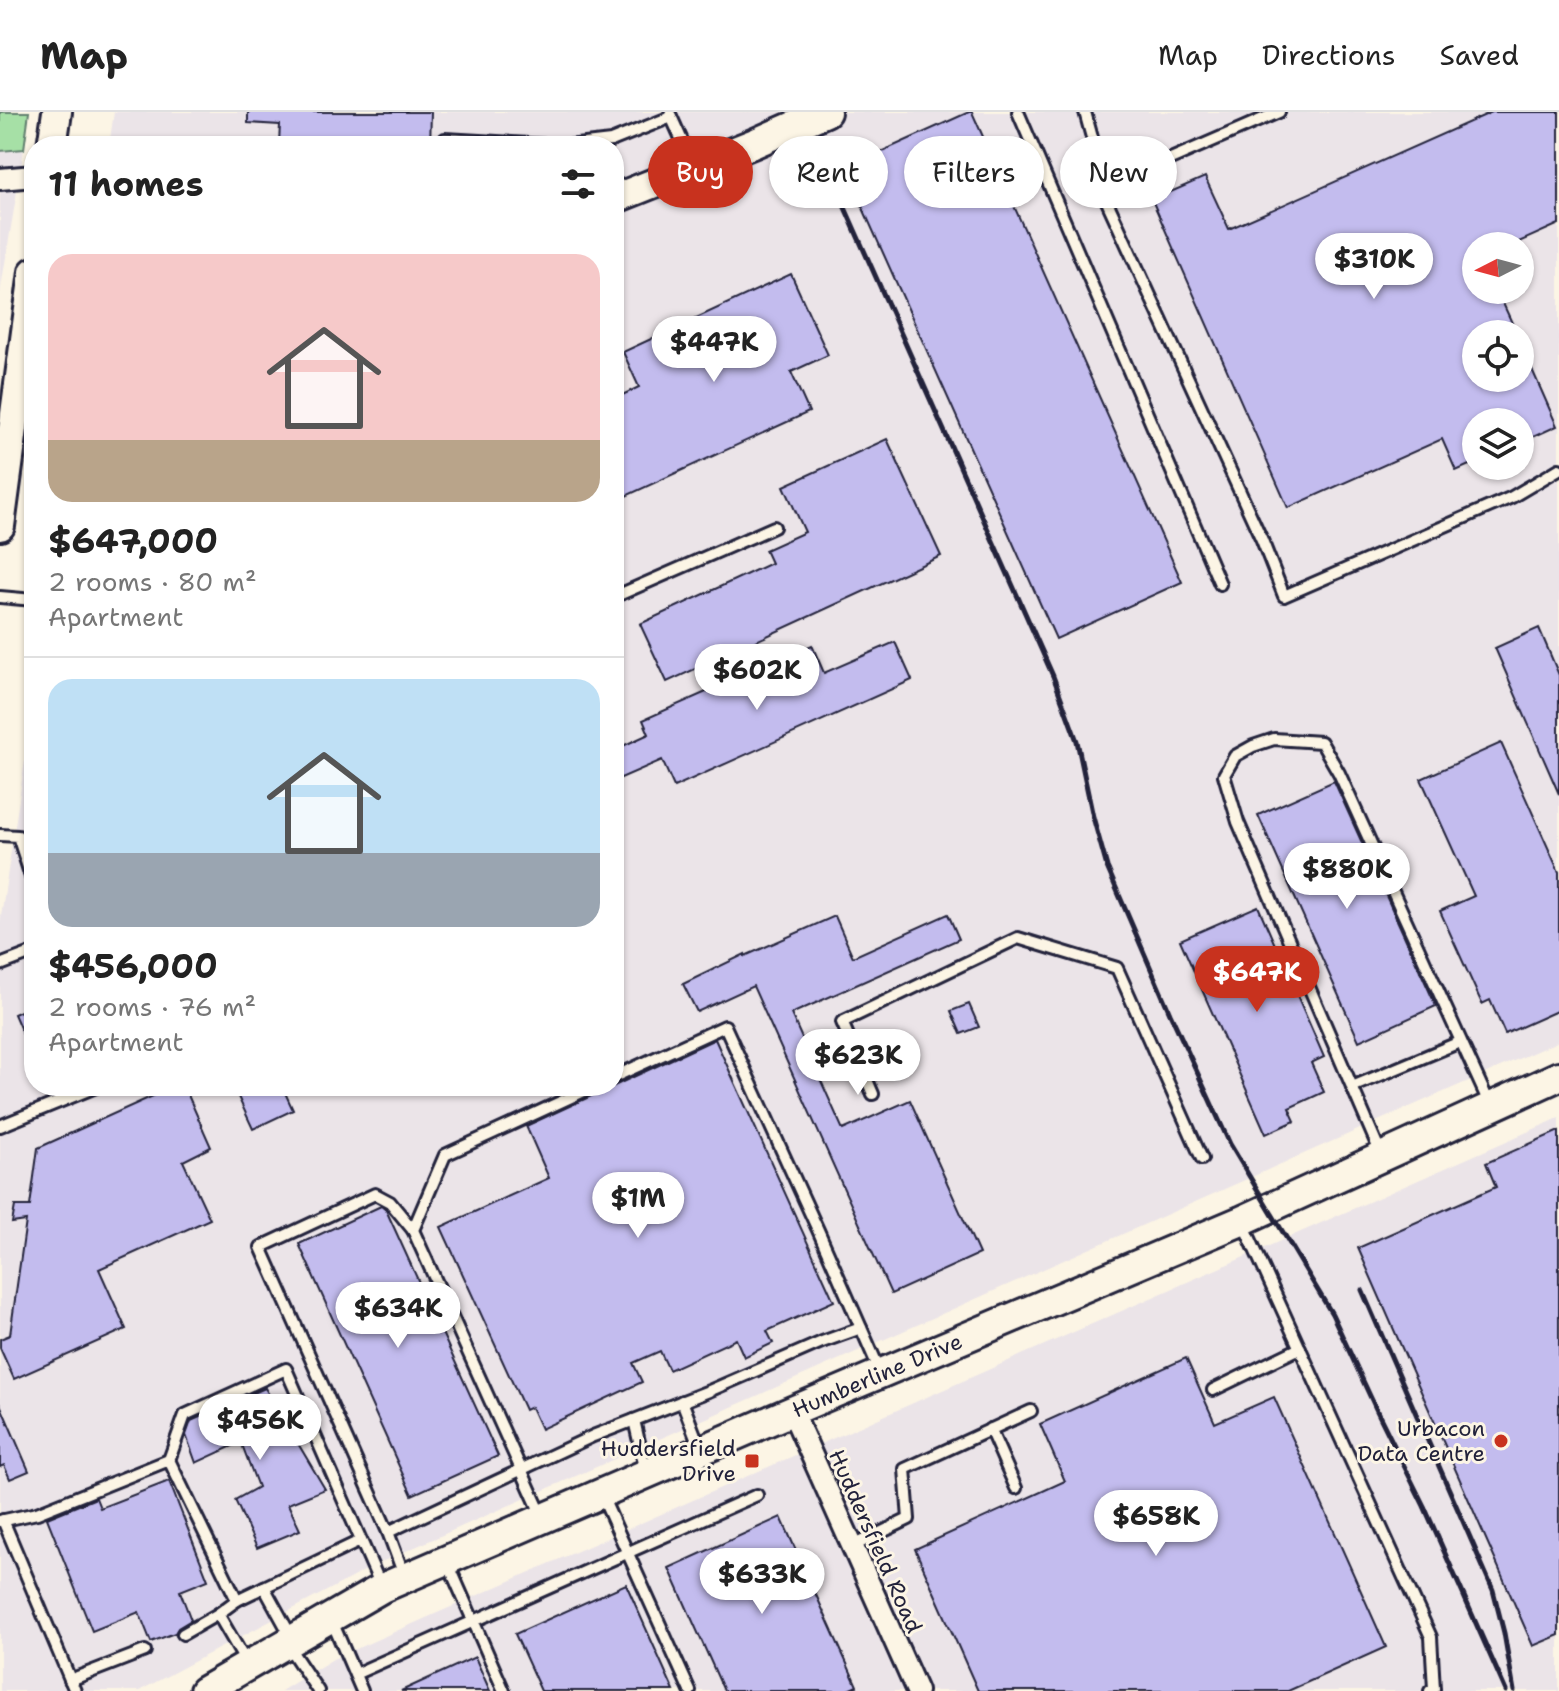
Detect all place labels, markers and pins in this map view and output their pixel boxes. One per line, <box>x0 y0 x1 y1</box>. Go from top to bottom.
pin: $310K <box>1318 233 1430 301</box>
pin: $447K <box>658 316 770 384</box>
pin: $602K <box>701 644 813 712</box>
pin: $880K <box>1291 843 1403 911</box>
pin: $647K <box>1201 946 1313 1014</box>
pin: $623K <box>802 1029 914 1097</box>
pin: $1M <box>599 1172 677 1240</box>
pin: $634K <box>342 1282 454 1350</box>
pin: $456K <box>204 1394 316 1462</box>
place label: Urbacon Data Centre <box>1358 1414 1485 1468</box>
marker: Urbacon Data Centre <box>1492 1432 1510 1450</box>
place label: Huddersfield Drive <box>601 1434 736 1488</box>
marker: Huddersfield Drive <box>743 1452 761 1470</box>
pin: $658K <box>1100 1490 1212 1558</box>
pin: $633K <box>706 1548 818 1616</box>

